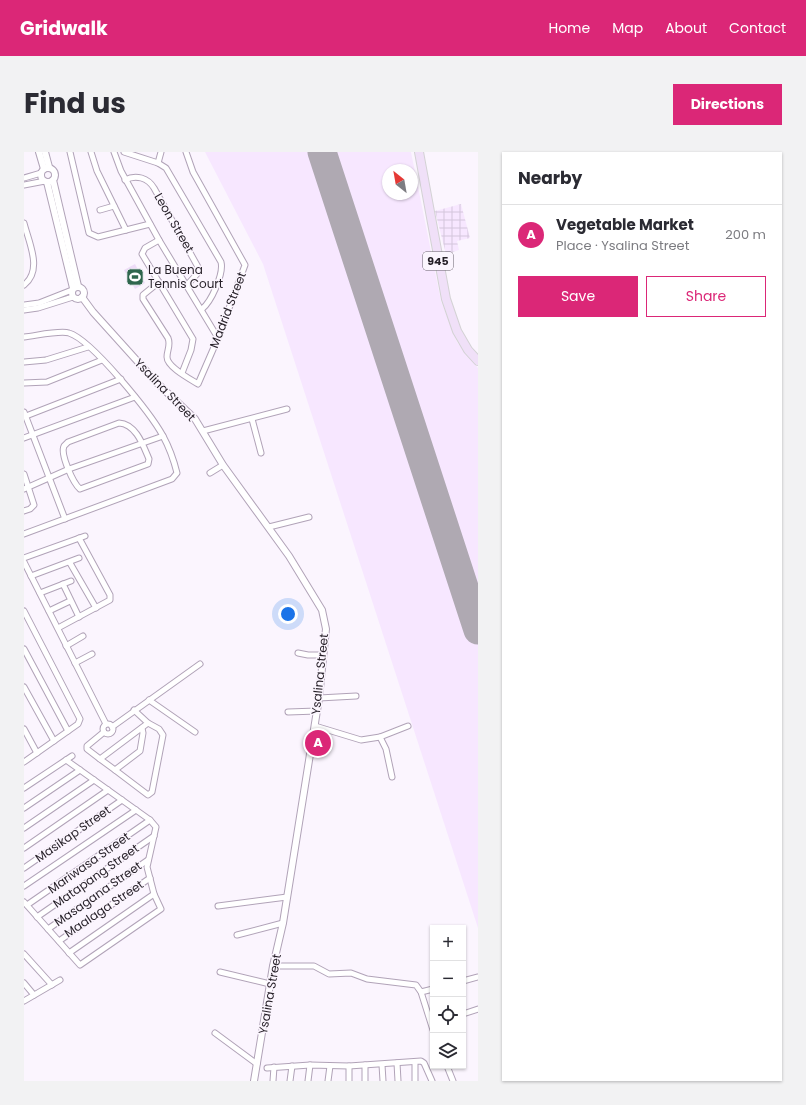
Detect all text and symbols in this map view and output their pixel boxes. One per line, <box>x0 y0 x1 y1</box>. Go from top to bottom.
text: Gridwalk <box>20 15 108 42</box>
text: Home <box>548 18 590 38</box>
text: Map <box>612 18 643 38</box>
text: About <box>665 18 707 38</box>
text: Contact <box>729 18 786 38</box>
text: Find us <box>24 84 126 123</box>
button: Directions <box>673 84 782 125</box>
north arrow <box>382 164 418 200</box>
text: Nearby <box>518 166 582 190</box>
street label: Leon Street <box>150 190 198 256</box>
text: Vegetable Market <box>556 214 694 235</box>
text: A <box>526 225 536 244</box>
text: 200 m <box>725 225 766 244</box>
text: Place · Ysalina Street <box>556 236 689 255</box>
road number: 945 <box>423 252 453 270</box>
place label: La Buena Tennis Court <box>148 261 223 292</box>
sports icon: La Buena Tennis Court <box>125 267 145 287</box>
street label: Madrid Street <box>205 269 250 350</box>
button: Save <box>518 276 638 317</box>
button: Share <box>646 276 766 317</box>
street label: Ysalina Street <box>131 354 200 425</box>
your location <box>278 604 298 624</box>
street label: Ysalina Street <box>307 633 332 715</box>
pin: A <box>305 728 331 758</box>
street label: Masikap Street <box>32 801 114 866</box>
street label: Mariwasa Street <box>44 828 133 897</box>
street label: Matapang Street <box>49 840 142 912</box>
street label: Masagana Street <box>51 857 145 930</box>
street label: Maalaga Street <box>61 876 147 941</box>
map controls <box>430 925 466 1069</box>
button: + <box>430 925 466 961</box>
street label: Ysalina Street <box>254 952 285 1035</box>
button: − <box>430 961 466 997</box>
button: locate <box>430 997 466 1033</box>
button: layers <box>430 1033 466 1069</box>

